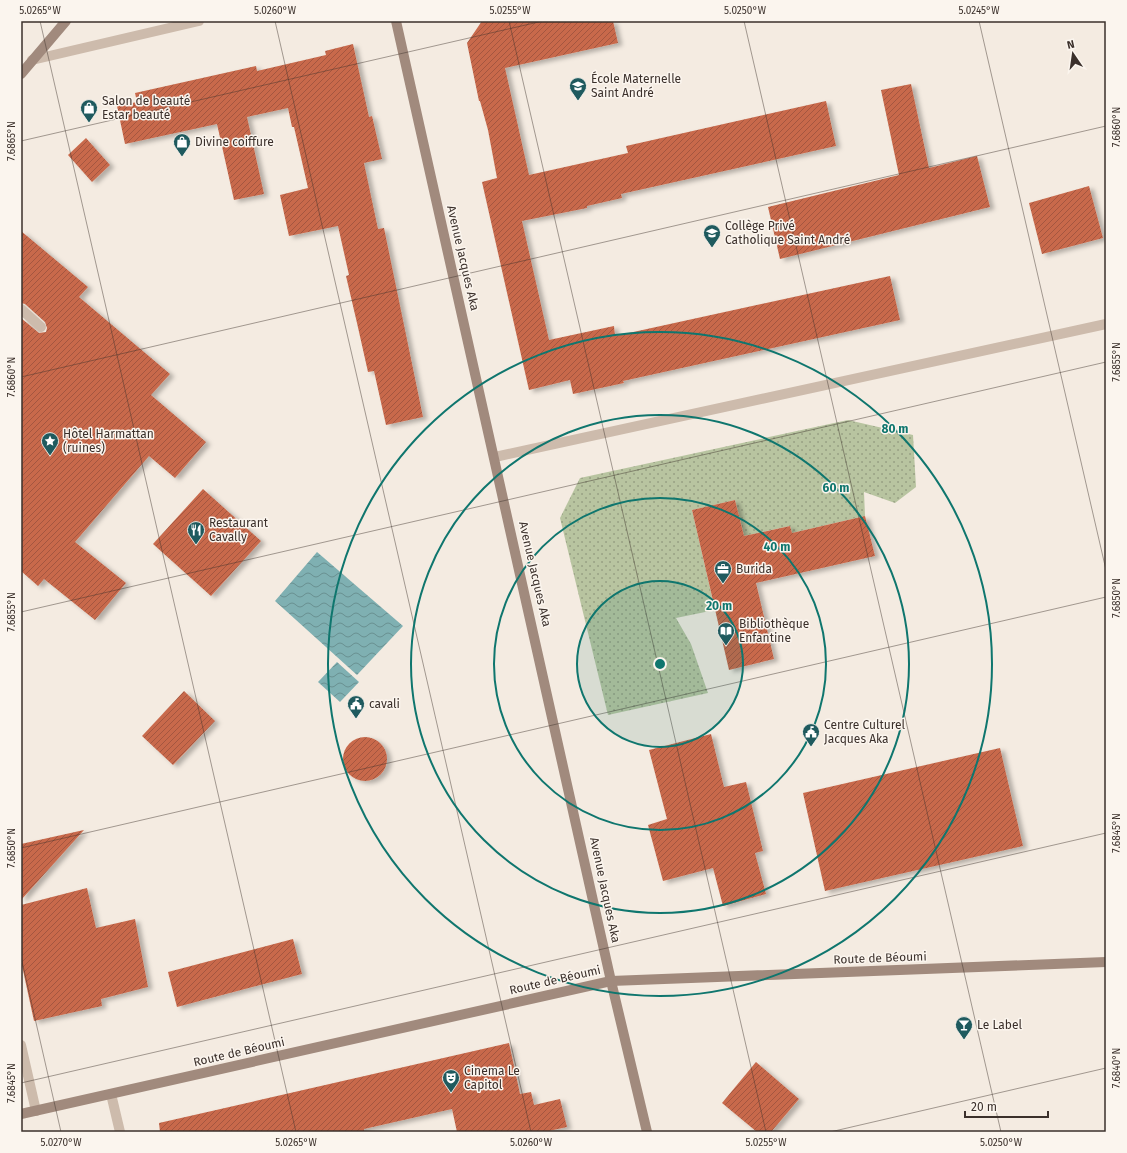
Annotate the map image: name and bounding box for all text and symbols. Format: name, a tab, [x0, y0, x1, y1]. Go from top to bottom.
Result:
text: 5.0265°W	[19, 5, 61, 17]
text: 5.0260°W	[254, 5, 297, 17]
text: 5.0255°W	[489, 5, 531, 17]
text: 5.0250°W	[724, 5, 767, 17]
text: 5.0245°W	[958, 5, 1000, 17]
north arrow	[1053, 34, 1093, 74]
text: N	[1066, 38, 1076, 52]
place label: École Maternelle Saint André	[591, 71, 681, 100]
school or university icon: École Maternelle Saint André	[568, 76, 588, 101]
place label: Salon de beauté Estar beauté	[102, 94, 190, 122]
shop icon: Salon de beauté Estar beauté	[79, 98, 99, 123]
text: 7.6860°N	[1111, 107, 1123, 147]
text: 7.6865°N	[6, 121, 18, 161]
shop icon: Divine coiffure	[172, 132, 192, 157]
place label: Divine coiffure	[195, 135, 274, 149]
street label: Avenue Jacques Aka	[444, 204, 482, 312]
place label: Collège Privé Catholique Saint André	[725, 219, 850, 247]
school or university icon: Collège Privé Catholique Saint André	[702, 223, 722, 248]
text: 7.6855°N	[1111, 342, 1123, 382]
text: 7.6860°N	[6, 357, 18, 397]
text: 80 m	[882, 422, 908, 436]
place label: Hôtel Harmattan (ruines)	[63, 427, 154, 455]
place icon: Hôtel Harmattan (ruines)	[40, 431, 60, 456]
text: 60 m	[823, 481, 849, 495]
place label: Restaurant Cavally	[209, 516, 269, 544]
restaurant icon: Restaurant Cavally	[186, 520, 206, 545]
street label: Avenue Jacques Aka	[516, 520, 554, 628]
text: 40 m	[764, 540, 790, 554]
office icon: Burida	[713, 559, 733, 584]
place label: Burida	[736, 562, 772, 576]
text: 7.6850°N	[1111, 578, 1123, 618]
text: 7.6855°N	[6, 592, 18, 632]
text: 20 m	[706, 599, 732, 613]
place label: Bibliothèque Enfantine	[739, 617, 809, 645]
library icon: Bibliothèque Enfantine	[716, 621, 736, 646]
centre of rings	[653, 657, 667, 671]
public building icon: cavali	[346, 694, 366, 719]
place label: cavali	[369, 697, 400, 711]
place label: Centre Culturel Jacques Aka	[824, 718, 906, 746]
public building icon: Centre Culturel Jacques Aka	[801, 722, 821, 747]
text: 7.6845°N	[1111, 813, 1123, 853]
text: 7.6850°N	[6, 828, 18, 868]
street label: Avenue Jacques Aka	[587, 836, 623, 944]
street label: Route de Béoumi	[833, 949, 927, 967]
street label: Route de Béoumi	[508, 963, 602, 997]
bar icon: Le Label	[954, 1015, 974, 1040]
place label: Le Label	[977, 1018, 1022, 1032]
street label: Route de Béoumi	[192, 1035, 286, 1069]
text: 7.6840°N	[1111, 1048, 1123, 1088]
text: 7.6845°N	[6, 1063, 18, 1103]
place label: Cinema Le Capitol	[464, 1064, 520, 1092]
theatre icon: Cinema Le Capitol	[441, 1068, 461, 1093]
scale bar	[965, 1093, 1048, 1119]
text: 20 m	[971, 1100, 997, 1114]
text: 5.0270°W	[41, 1137, 82, 1149]
text: 5.0265°W	[275, 1137, 317, 1149]
text: 5.0260°W	[510, 1137, 553, 1149]
text: 5.0255°W	[745, 1137, 787, 1149]
text: 5.0250°W	[980, 1137, 1023, 1149]

